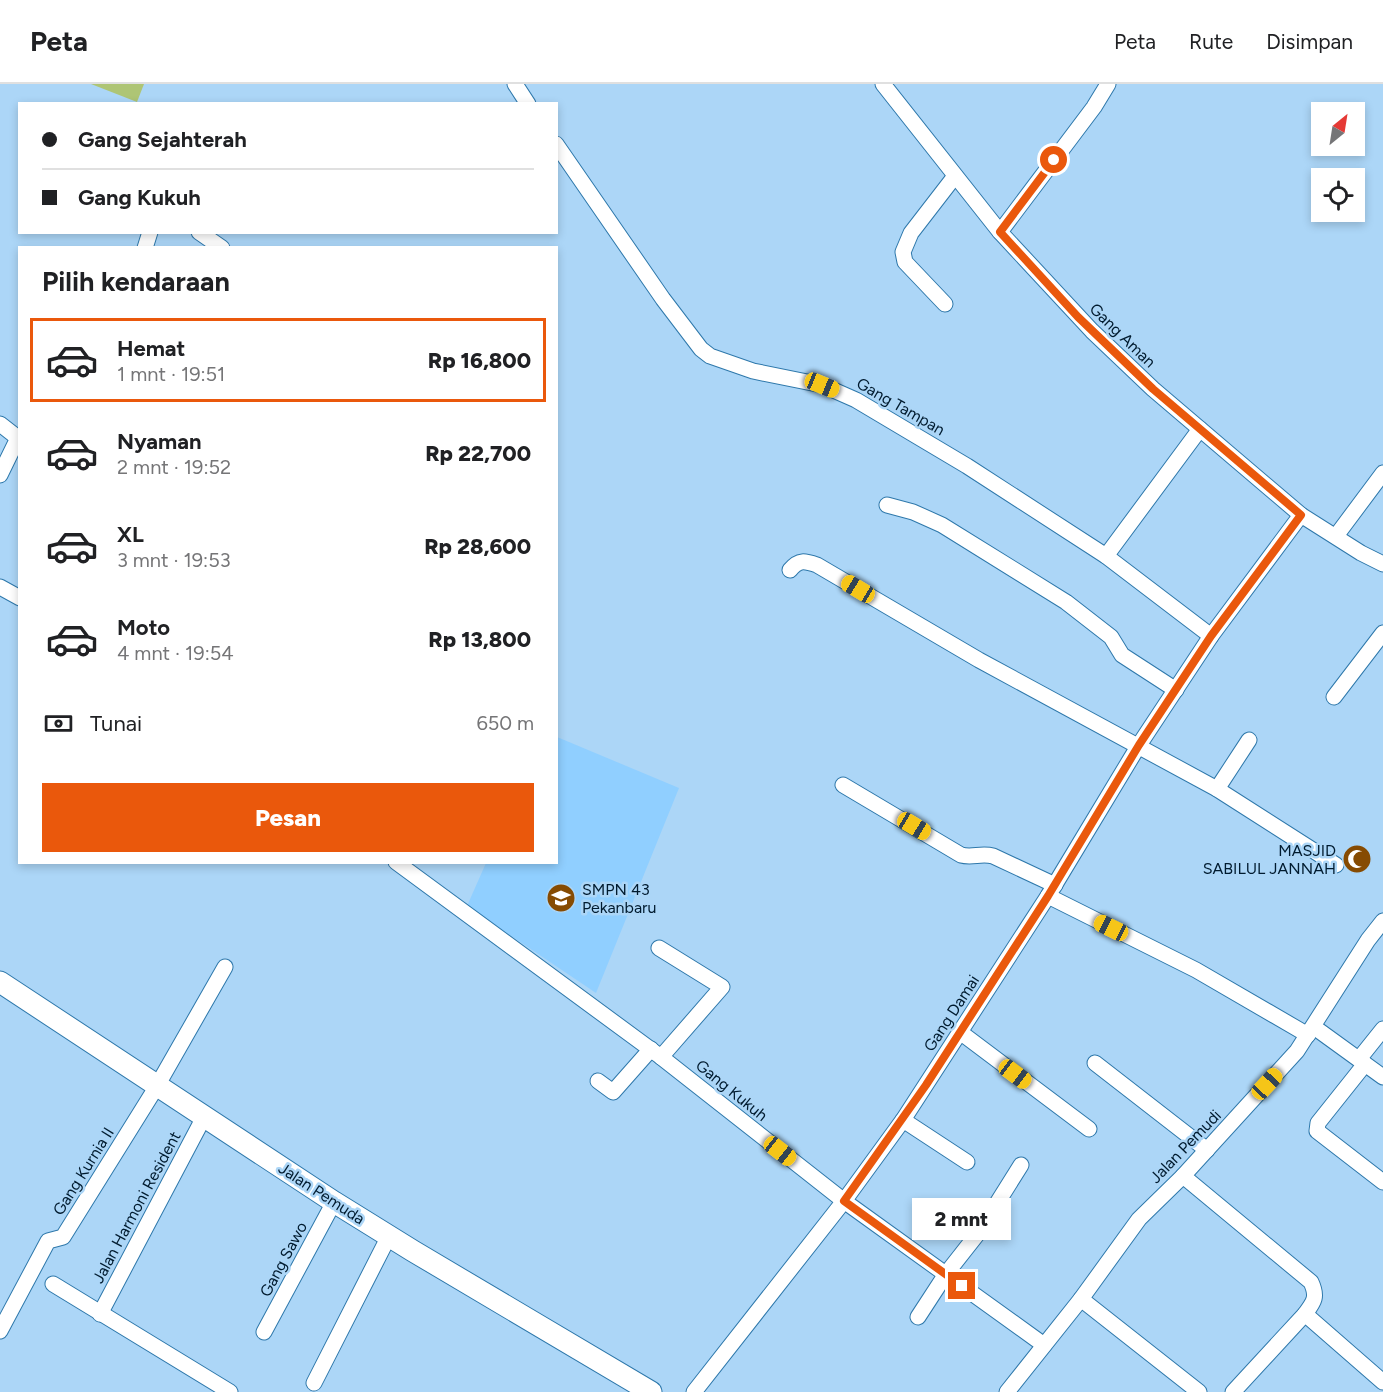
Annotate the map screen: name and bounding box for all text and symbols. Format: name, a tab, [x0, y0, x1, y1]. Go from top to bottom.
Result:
text: Peta	[30, 24, 88, 58]
text: Peta	[1114, 29, 1156, 54]
text: Rute	[1189, 29, 1233, 54]
text: Disimpan	[1266, 29, 1353, 54]
north arrow	[1311, 102, 1365, 156]
map controls	[1311, 102, 1365, 222]
text: Gang Sejahterah	[78, 126, 247, 153]
route start	[1040, 146, 1067, 173]
button: locate	[1311, 168, 1365, 222]
text: Gang Kukuh	[78, 184, 201, 211]
text: Pilih kendaraan	[42, 265, 230, 298]
street label: Gang Aman	[1086, 299, 1160, 371]
icon: car	[45, 333, 99, 387]
text: Hemat	[117, 335, 185, 362]
text: Rp 16,800	[428, 347, 531, 374]
text: 1 mnt · 19:51	[117, 362, 225, 386]
car	[802, 370, 842, 400]
street label: Gang Tampan	[853, 374, 948, 439]
icon: car	[45, 426, 99, 480]
text: Nyaman	[117, 428, 201, 455]
text: Rp 22,700	[425, 440, 531, 467]
text: 2 mnt · 19:52	[117, 455, 231, 479]
icon: car	[45, 519, 99, 573]
text: XL	[117, 521, 144, 548]
text: Rp 28,600	[424, 533, 531, 560]
text: 3 mnt · 19:53	[117, 548, 231, 572]
car	[838, 572, 878, 606]
icon: car	[45, 612, 99, 666]
text: Moto	[117, 614, 170, 641]
text: Rp 13,800	[428, 626, 531, 653]
text: 4 mnt · 19:54	[117, 641, 234, 665]
icon: cash	[42, 707, 75, 740]
text: Tunai	[90, 710, 142, 737]
text: 650 m	[476, 711, 534, 735]
button: Pesan	[42, 783, 534, 852]
car	[894, 809, 934, 843]
place label: MASJID SABILUL JANNAH	[1203, 841, 1336, 878]
mosque icon: MASJID SABILUL JANNAH	[1341, 843, 1373, 875]
place label: SMPN 43 Pekanbaru	[582, 880, 656, 917]
school or university icon: SMPN 43 Pekanbaru	[545, 882, 577, 914]
car	[1091, 912, 1131, 944]
street label: Gang Damai	[920, 972, 983, 1055]
street label: Gang Kukuh	[692, 1056, 771, 1125]
car	[995, 1056, 1035, 1092]
car	[1248, 1065, 1286, 1103]
street label: Jalan Pemudi	[1146, 1106, 1225, 1187]
street label: Gang Kurnia II	[49, 1124, 118, 1219]
street label: Jalan Harmoni Resident	[88, 1128, 185, 1286]
car	[760, 1133, 800, 1169]
street label: Jalan Pemuda	[275, 1159, 368, 1228]
callout: 2 mnt	[912, 1199, 1012, 1241]
text: 2 mnt	[935, 1207, 988, 1231]
street label: Gang Sawo	[256, 1219, 311, 1300]
route end	[948, 1272, 975, 1299]

